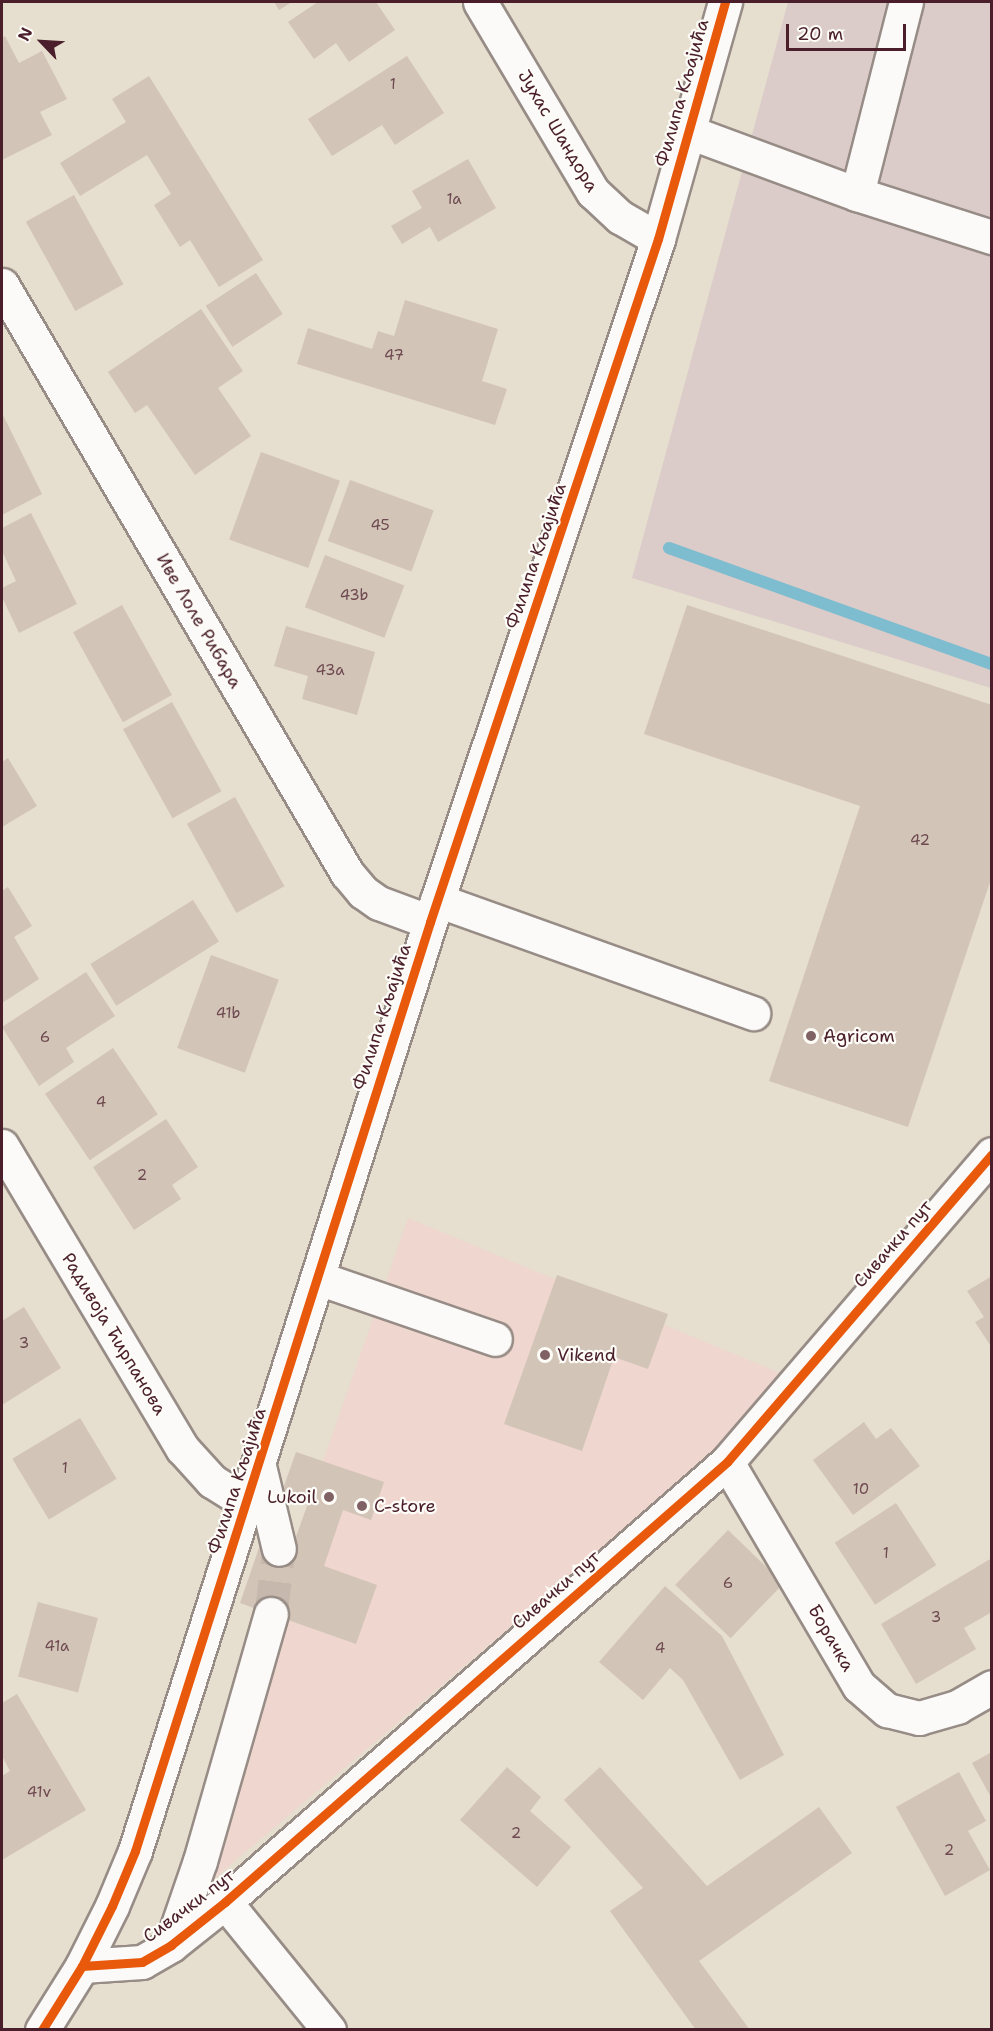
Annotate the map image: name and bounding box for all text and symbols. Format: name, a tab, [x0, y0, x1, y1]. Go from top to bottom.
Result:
north arrow	[12, 12, 72, 72]
scale bar	[789, 12, 909, 50]
street label: Филипа Кљајића	[651, 17, 713, 169]
text: 20 m	[797, 22, 843, 46]
text: N	[13, 24, 37, 44]
street label: Јухас Шандора	[513, 66, 603, 196]
house number: 1	[390, 76, 396, 94]
house number: 1a	[446, 191, 462, 209]
house number: 47	[384, 347, 404, 365]
street label: Филипа Кљајића	[501, 480, 571, 632]
house number: 45	[370, 517, 390, 535]
street label: Иве Лоле Рибара	[152, 550, 246, 692]
house number: 43b	[340, 587, 368, 605]
house number: 43a	[316, 662, 344, 680]
house number: 42	[910, 832, 930, 850]
street label: Филипа Кљајића	[348, 941, 416, 1093]
house number: 41b	[216, 1005, 240, 1023]
place label: Agricom	[823, 1025, 895, 1047]
house number: 6	[40, 1029, 50, 1047]
marker: Agricom	[804, 1029, 818, 1043]
house number: 4	[96, 1094, 106, 1112]
house number: 2	[137, 1167, 147, 1185]
street label: Сивачки пут	[849, 1196, 937, 1292]
street label: Радивоја Ћирпанова	[57, 1249, 171, 1419]
house number: 3	[19, 1335, 29, 1353]
place label: Vikend	[557, 1344, 616, 1366]
marker: Vikend	[538, 1348, 552, 1362]
street label: Филипа Кљајића	[203, 1405, 271, 1557]
house number: 1	[62, 1460, 68, 1478]
house number: 10	[853, 1481, 869, 1499]
place label: Lukoil	[267, 1486, 317, 1508]
marker: Lukoil	[322, 1490, 336, 1504]
place label: C-store	[374, 1495, 436, 1517]
marker: C-store	[355, 1499, 369, 1513]
house number: 1	[883, 1545, 889, 1563]
street label: Сивачки пут	[508, 1546, 604, 1634]
house number: 6	[723, 1575, 733, 1593]
street label: Борачка	[803, 1601, 859, 1675]
house number: 3	[931, 1609, 941, 1627]
house number: 41a	[45, 1638, 69, 1656]
house number: 4	[655, 1640, 665, 1658]
house number: 41v	[27, 1784, 51, 1802]
house number: 2	[511, 1825, 521, 1843]
house number: 2	[944, 1842, 954, 1860]
street label: Сивачки пут	[139, 1865, 239, 1947]

